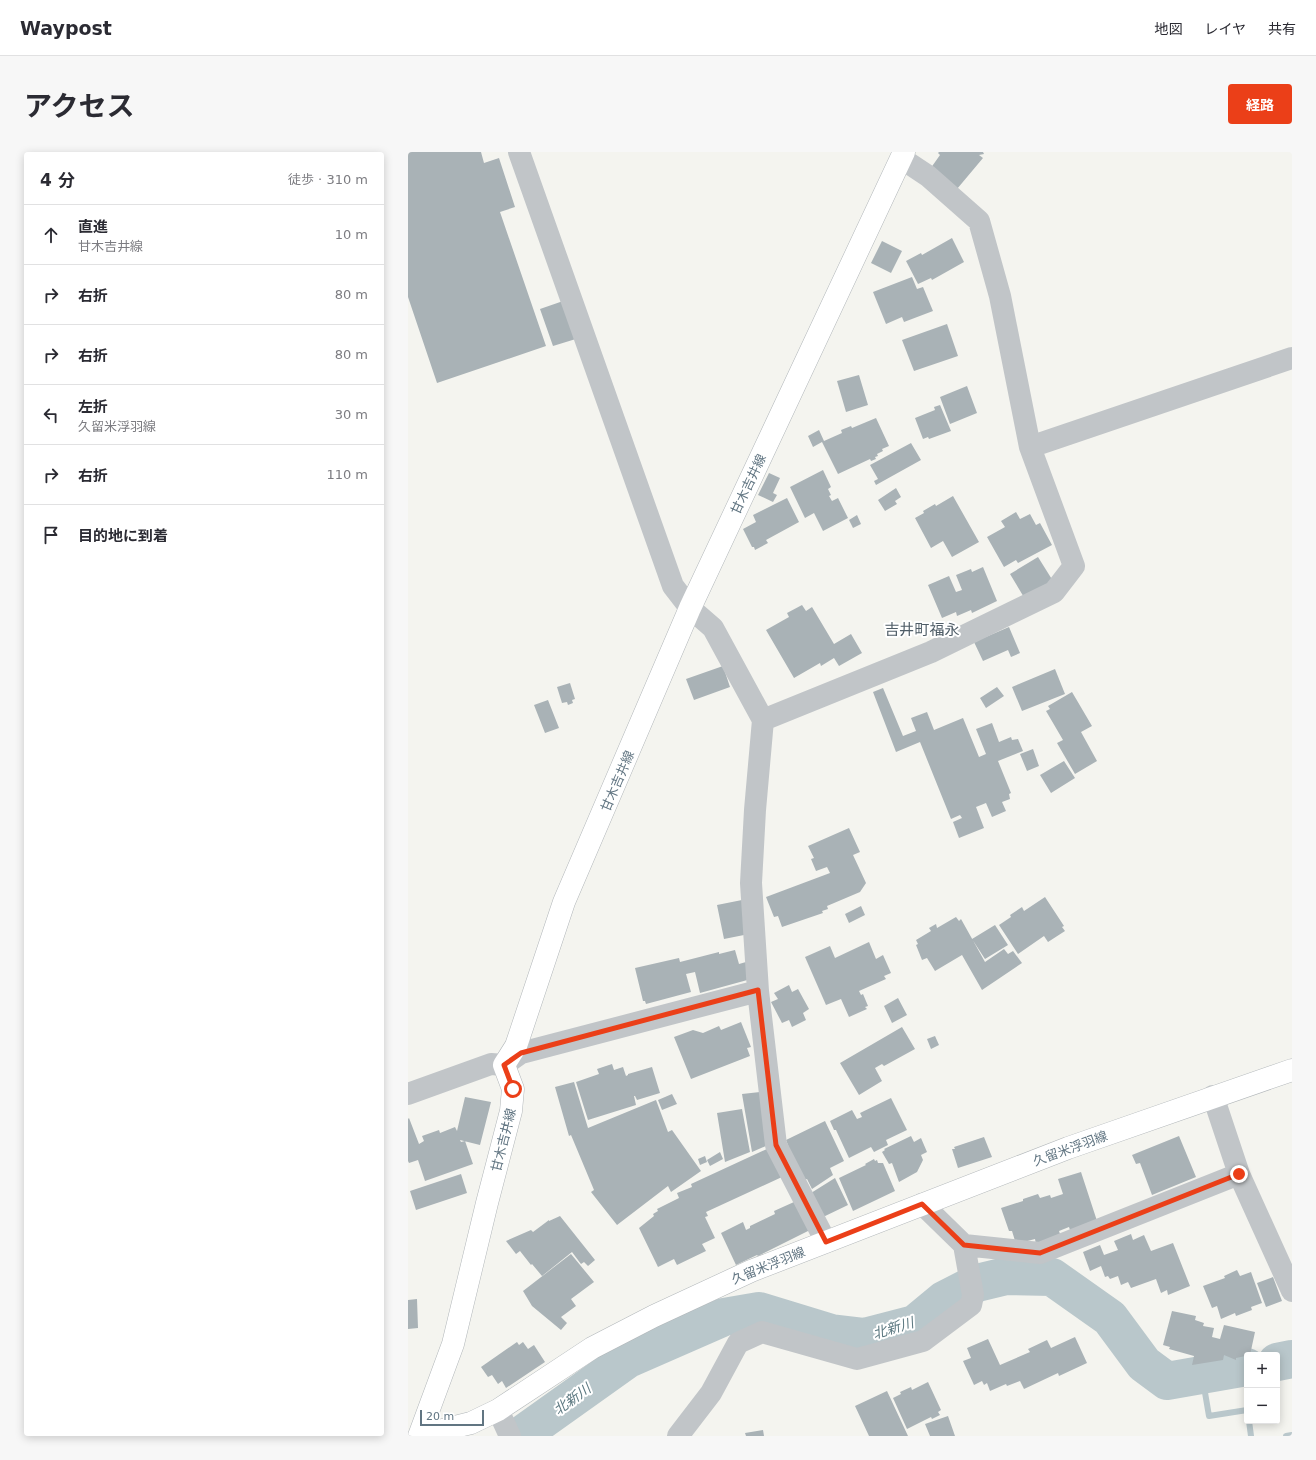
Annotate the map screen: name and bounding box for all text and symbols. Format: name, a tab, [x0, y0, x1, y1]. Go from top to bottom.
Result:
text: Waypost	[20, 17, 112, 39]
text: 地図	[1154, 21, 1182, 37]
text: レイヤ	[1204, 21, 1246, 37]
text: 共有	[1268, 21, 1296, 37]
button: 経路	[1228, 84, 1292, 124]
text: アクセス	[24, 90, 135, 123]
text: 4 分	[40, 170, 75, 190]
text: 徒歩 · 310 m	[288, 172, 368, 187]
text: 直進	[78, 218, 108, 236]
icon: ahead	[40, 224, 62, 246]
text: 10 m	[335, 227, 368, 242]
text: 甘木吉井線	[78, 239, 143, 254]
icon: right	[40, 284, 62, 306]
text: 右折	[78, 287, 108, 305]
text: 80 m	[335, 287, 368, 302]
icon: right	[40, 344, 62, 366]
text: 右折	[78, 347, 108, 365]
text: 80 m	[335, 347, 368, 362]
text: 左折	[78, 398, 108, 416]
icon: left	[40, 404, 62, 426]
text: 30 m	[335, 407, 368, 422]
text: 久留米浮羽線	[78, 419, 156, 434]
street label: 甘木吉井線	[728, 452, 769, 517]
icon: right	[40, 464, 62, 486]
text: 右折	[78, 467, 108, 485]
text: 110 m	[326, 467, 368, 482]
icon: arrive	[40, 524, 62, 546]
text: 目的地に到着	[78, 527, 168, 545]
district label: 吉井町福永	[884, 621, 960, 639]
street label: 甘木吉井線	[598, 748, 637, 814]
route start	[504, 1080, 522, 1098]
street label: 甘木吉井線	[488, 1107, 519, 1173]
street label: 久留米浮羽線	[1031, 1128, 1109, 1169]
route end	[1230, 1165, 1248, 1183]
street label: 久留米浮羽線	[729, 1244, 807, 1287]
water label: 北新川	[871, 1314, 917, 1342]
map controls	[1244, 1352, 1280, 1424]
button: +	[1244, 1352, 1280, 1388]
water label: 北新川	[550, 1379, 595, 1418]
button: −	[1244, 1388, 1280, 1424]
scale bar	[420, 1408, 484, 1427]
text: 20 m	[426, 1410, 454, 1423]

